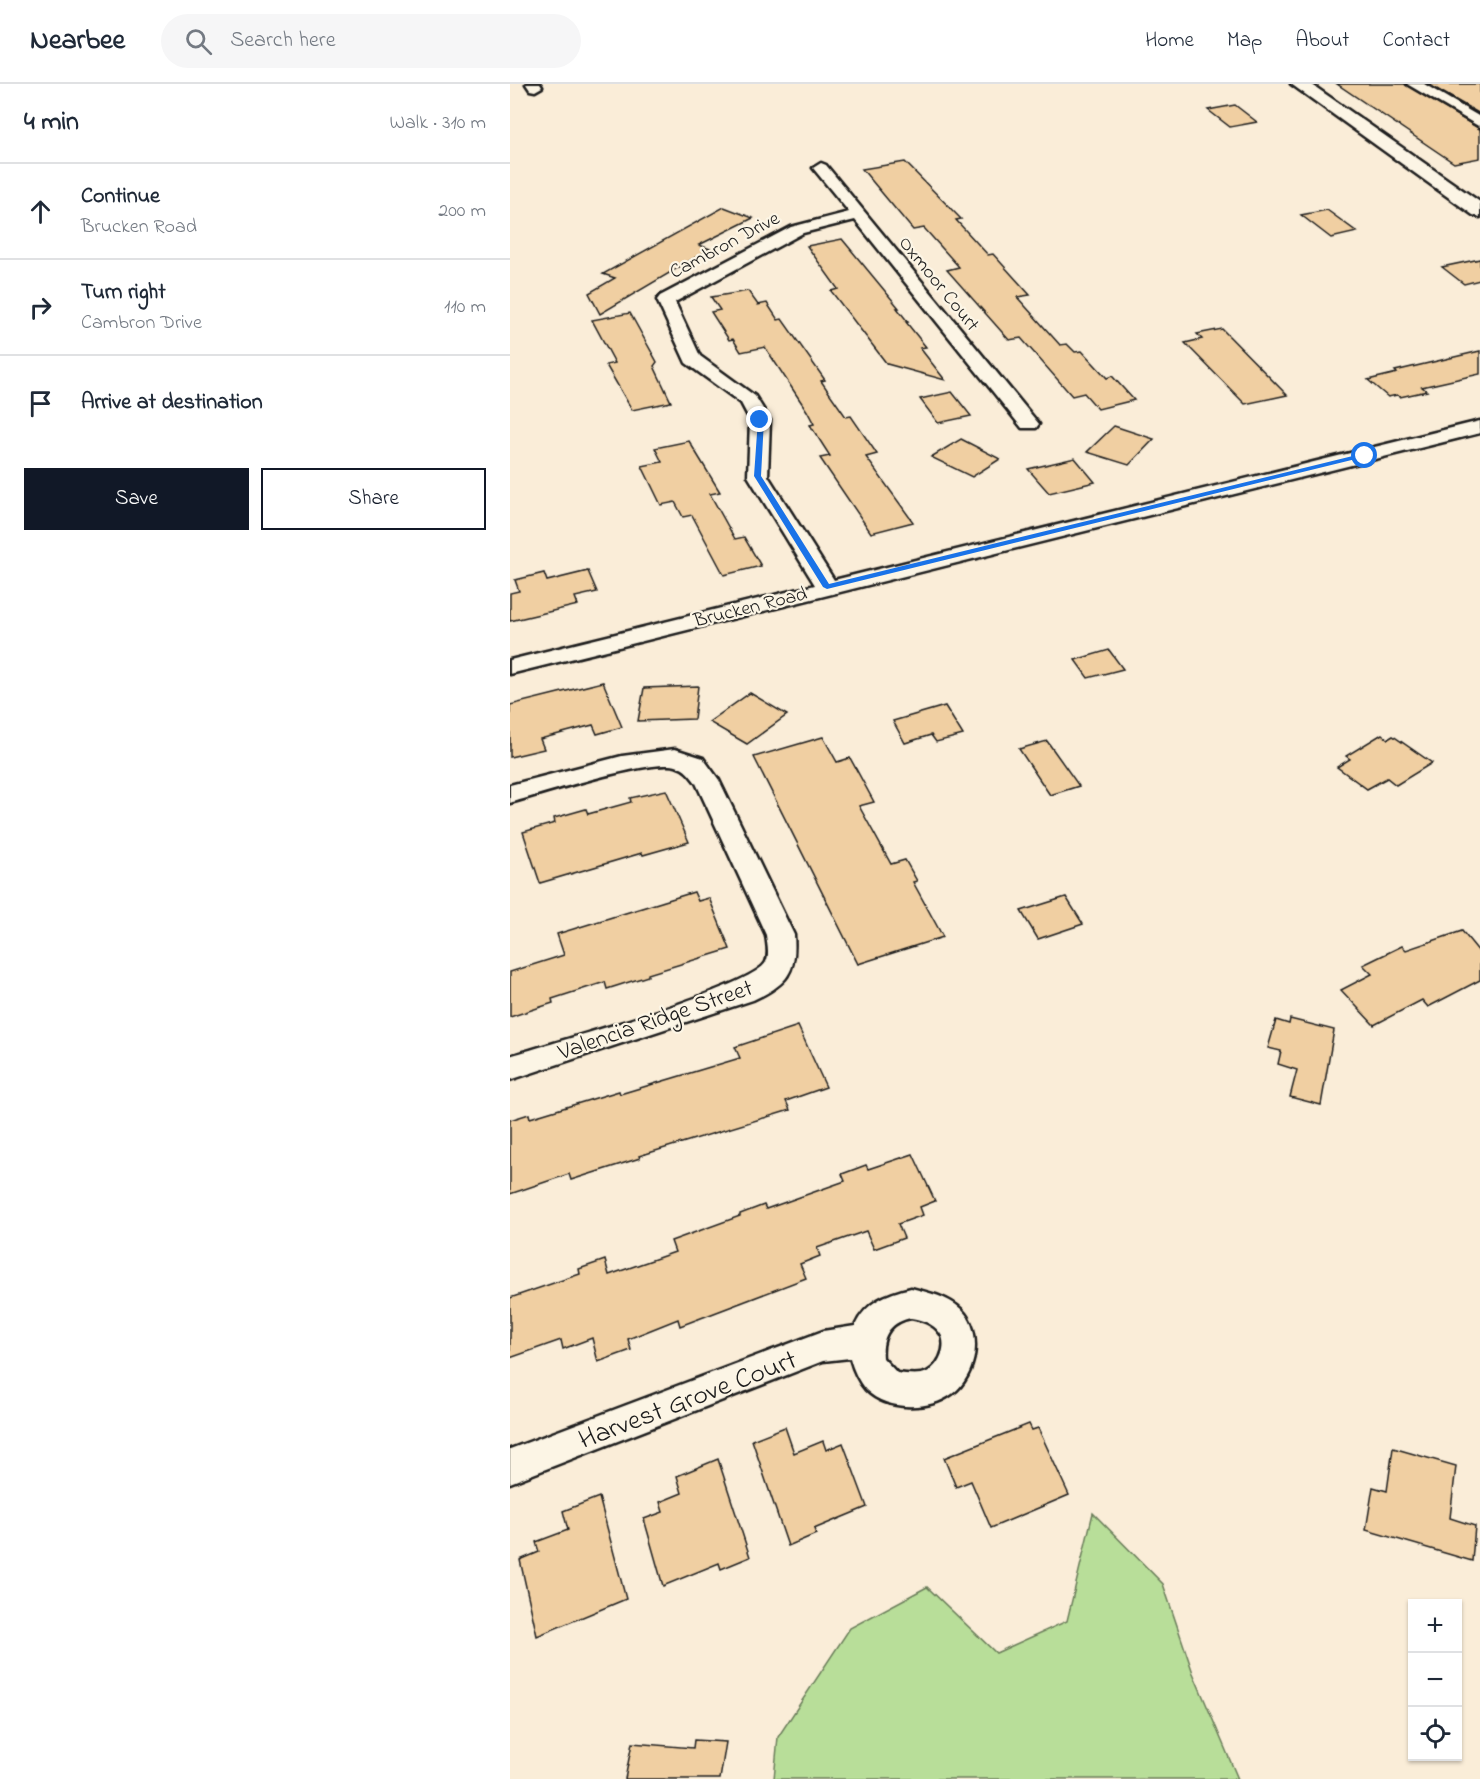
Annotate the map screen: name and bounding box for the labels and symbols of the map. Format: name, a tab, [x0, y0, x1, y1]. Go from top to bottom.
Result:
street label: Cambron Drive	[665, 205, 785, 287]
street label: Oxmoor Court	[891, 231, 986, 339]
route end	[746, 406, 772, 432]
route start	[1351, 442, 1377, 468]
street label: Brucken Road	[690, 580, 810, 637]
street label: Valencia Ridge Street	[553, 972, 758, 1071]
street label: Harvest Grove Court	[573, 1341, 803, 1462]

